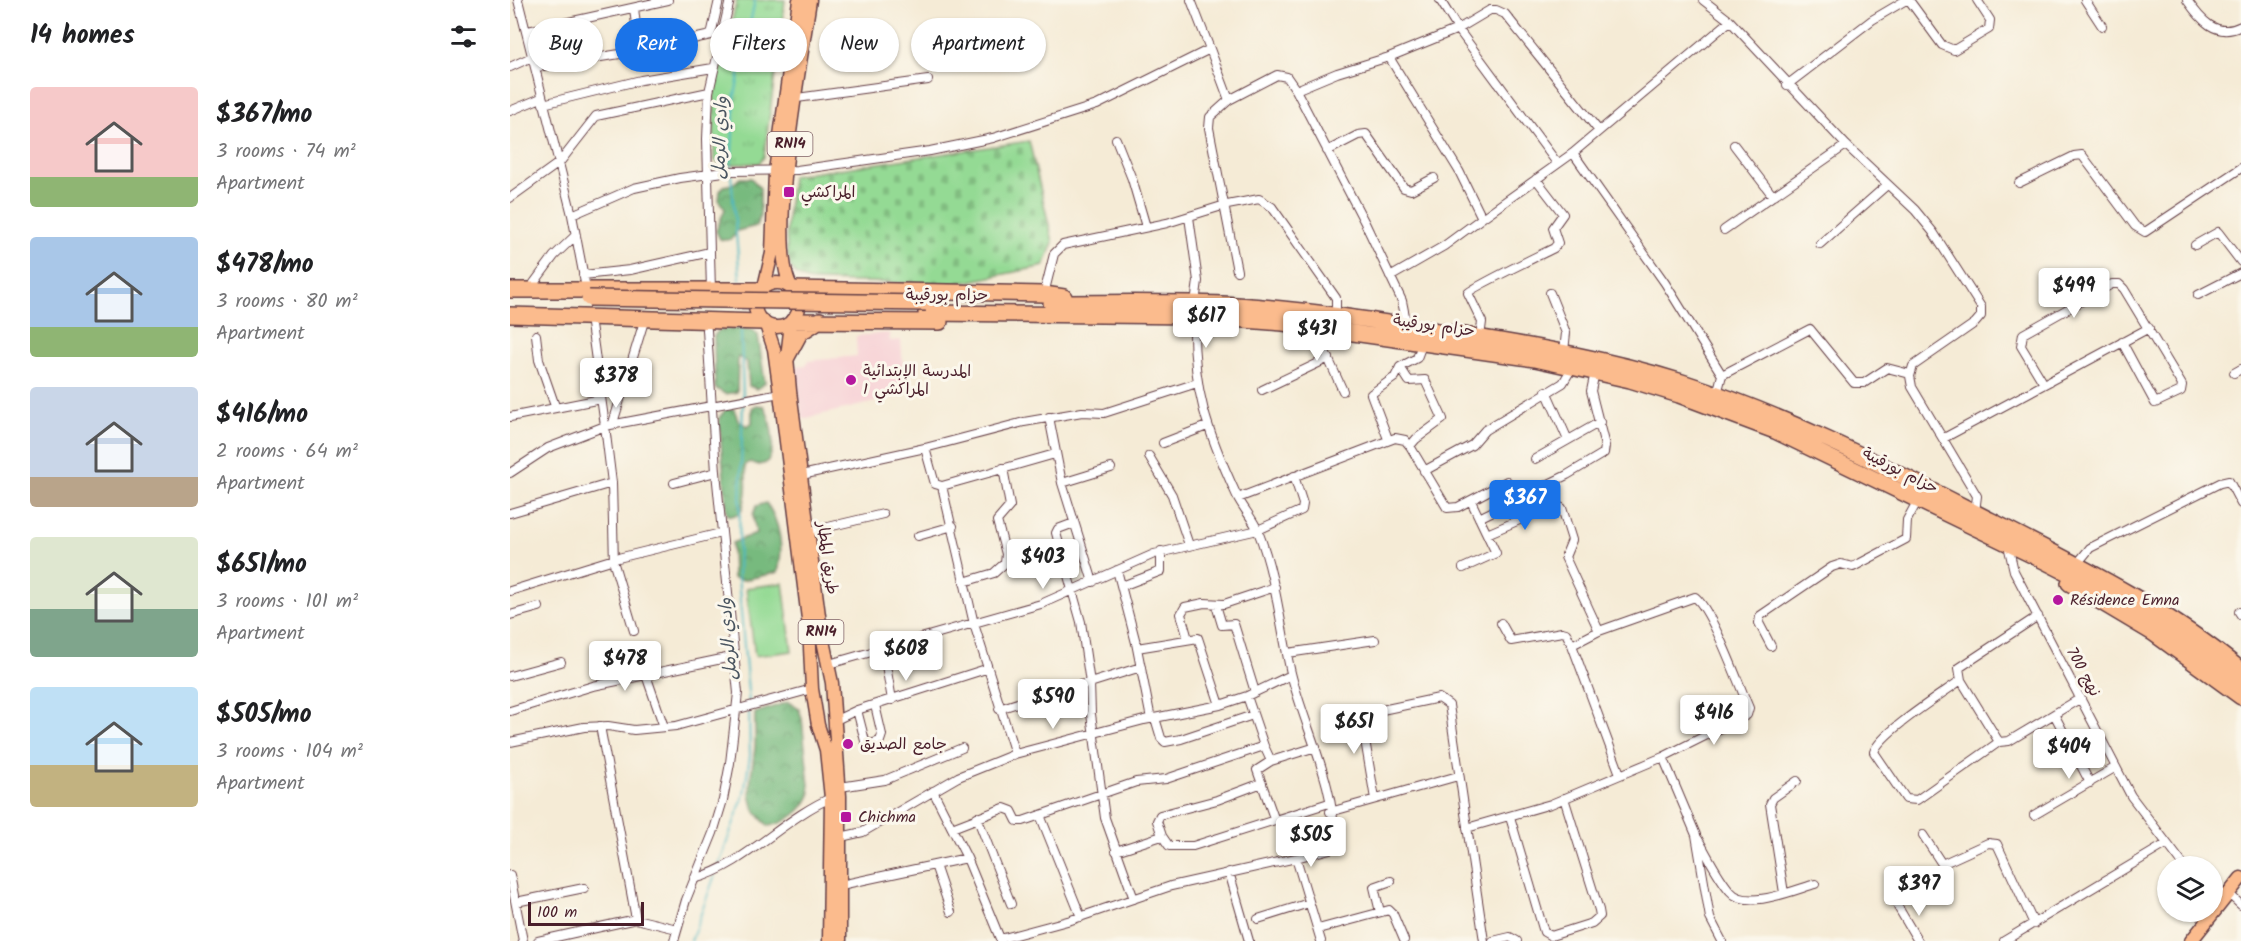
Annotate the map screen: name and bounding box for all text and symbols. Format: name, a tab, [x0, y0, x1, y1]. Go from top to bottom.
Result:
text: 14 homes	[30, 15, 135, 57]
chip: Buy	[528, 18, 603, 72]
chip: Rent	[615, 18, 698, 72]
chip: Filters	[710, 18, 807, 72]
chip: New	[819, 18, 899, 72]
chip: Apartment	[911, 18, 1046, 72]
icon: filters	[447, 20, 480, 53]
text: $367/mo	[216, 94, 312, 136]
water label: وادي الرمل	[705, 95, 737, 180]
icon: home	[78, 111, 150, 183]
road number: RN14	[768, 132, 812, 156]
text: 3 rooms · 74 m²	[216, 136, 356, 168]
text: Apartment	[216, 168, 305, 200]
place label: المراكشي	[801, 180, 856, 206]
marker: المراكشي	[782, 185, 796, 199]
text: $478/mo	[216, 244, 314, 286]
icon: home	[78, 261, 150, 333]
pin: $499	[2038, 268, 2110, 319]
text: $499	[2053, 271, 2095, 303]
street label: حزام بورقيبة	[906, 283, 988, 308]
text: 3 rooms · 80 m²	[216, 286, 358, 318]
pin: $617	[1170, 298, 1242, 349]
text: $617	[1187, 301, 1225, 333]
street label: حزام بورقيبة	[1391, 308, 1477, 344]
pin: $431	[1281, 311, 1353, 362]
text: $431	[1297, 314, 1337, 346]
text: Apartment	[216, 318, 305, 350]
pin: $378	[580, 358, 652, 409]
place label: المدرسة الإبتدائية المراكشي 1	[863, 359, 971, 403]
text: $378	[594, 361, 638, 393]
marker: المدرسة الإبتدائية المراكشي 1	[844, 373, 858, 387]
text: $416/mo	[216, 394, 308, 436]
icon: home	[78, 411, 150, 483]
text: 2 rooms · 64 m²	[216, 436, 358, 468]
street label: حزام بورقيبة	[1858, 441, 1942, 501]
text: Apartment	[216, 468, 305, 500]
pin: $367	[1489, 480, 1561, 531]
text: $367	[1503, 483, 1547, 515]
street label: طريق المطار	[809, 518, 844, 596]
pin: $403	[1007, 539, 1079, 590]
text: $403	[1021, 542, 1065, 574]
text: $651/mo	[216, 544, 307, 586]
icon: home	[78, 561, 150, 633]
text: 3 rooms · 101 m²	[216, 586, 358, 618]
place label: Résidence Emna	[2070, 588, 2180, 613]
marker: Résidence Emna	[2051, 593, 2065, 607]
water label: وادي الرمل	[712, 596, 746, 681]
text: Apartment	[216, 618, 305, 650]
road number: RN14	[798, 620, 844, 644]
pin: $608	[870, 631, 942, 682]
text: $608	[884, 634, 928, 666]
pin: $478	[589, 641, 661, 692]
street label: نهج 700	[2059, 643, 2107, 701]
text: $478	[603, 644, 647, 676]
pin: $590	[1017, 679, 1089, 730]
text: $590	[1032, 682, 1074, 714]
text: $505/mo	[216, 694, 312, 736]
pin: $416	[1678, 695, 1750, 746]
text: $416	[1694, 698, 1734, 730]
pin: $651	[1318, 704, 1390, 755]
text: $651	[1335, 707, 1373, 739]
icon: home	[78, 711, 150, 783]
pin: $404	[2033, 729, 2105, 780]
place label: جامع الصديق	[860, 732, 947, 757]
text: $404	[2047, 732, 2091, 764]
text: 3 rooms · 104 m²	[216, 736, 363, 768]
marker: جامع الصديق	[841, 737, 855, 751]
text: Apartment	[216, 768, 305, 800]
place label: Chichma	[858, 805, 916, 830]
marker: Chichma	[839, 810, 853, 824]
pin: $505	[1275, 817, 1347, 868]
text: $505	[1290, 820, 1332, 852]
map controls	[2157, 856, 2223, 922]
button: layers	[2157, 856, 2223, 922]
pin: $397	[1883, 866, 1955, 917]
text: $397	[1898, 869, 1940, 901]
scale bar	[528, 899, 644, 926]
text: 100 m	[537, 900, 577, 925]

